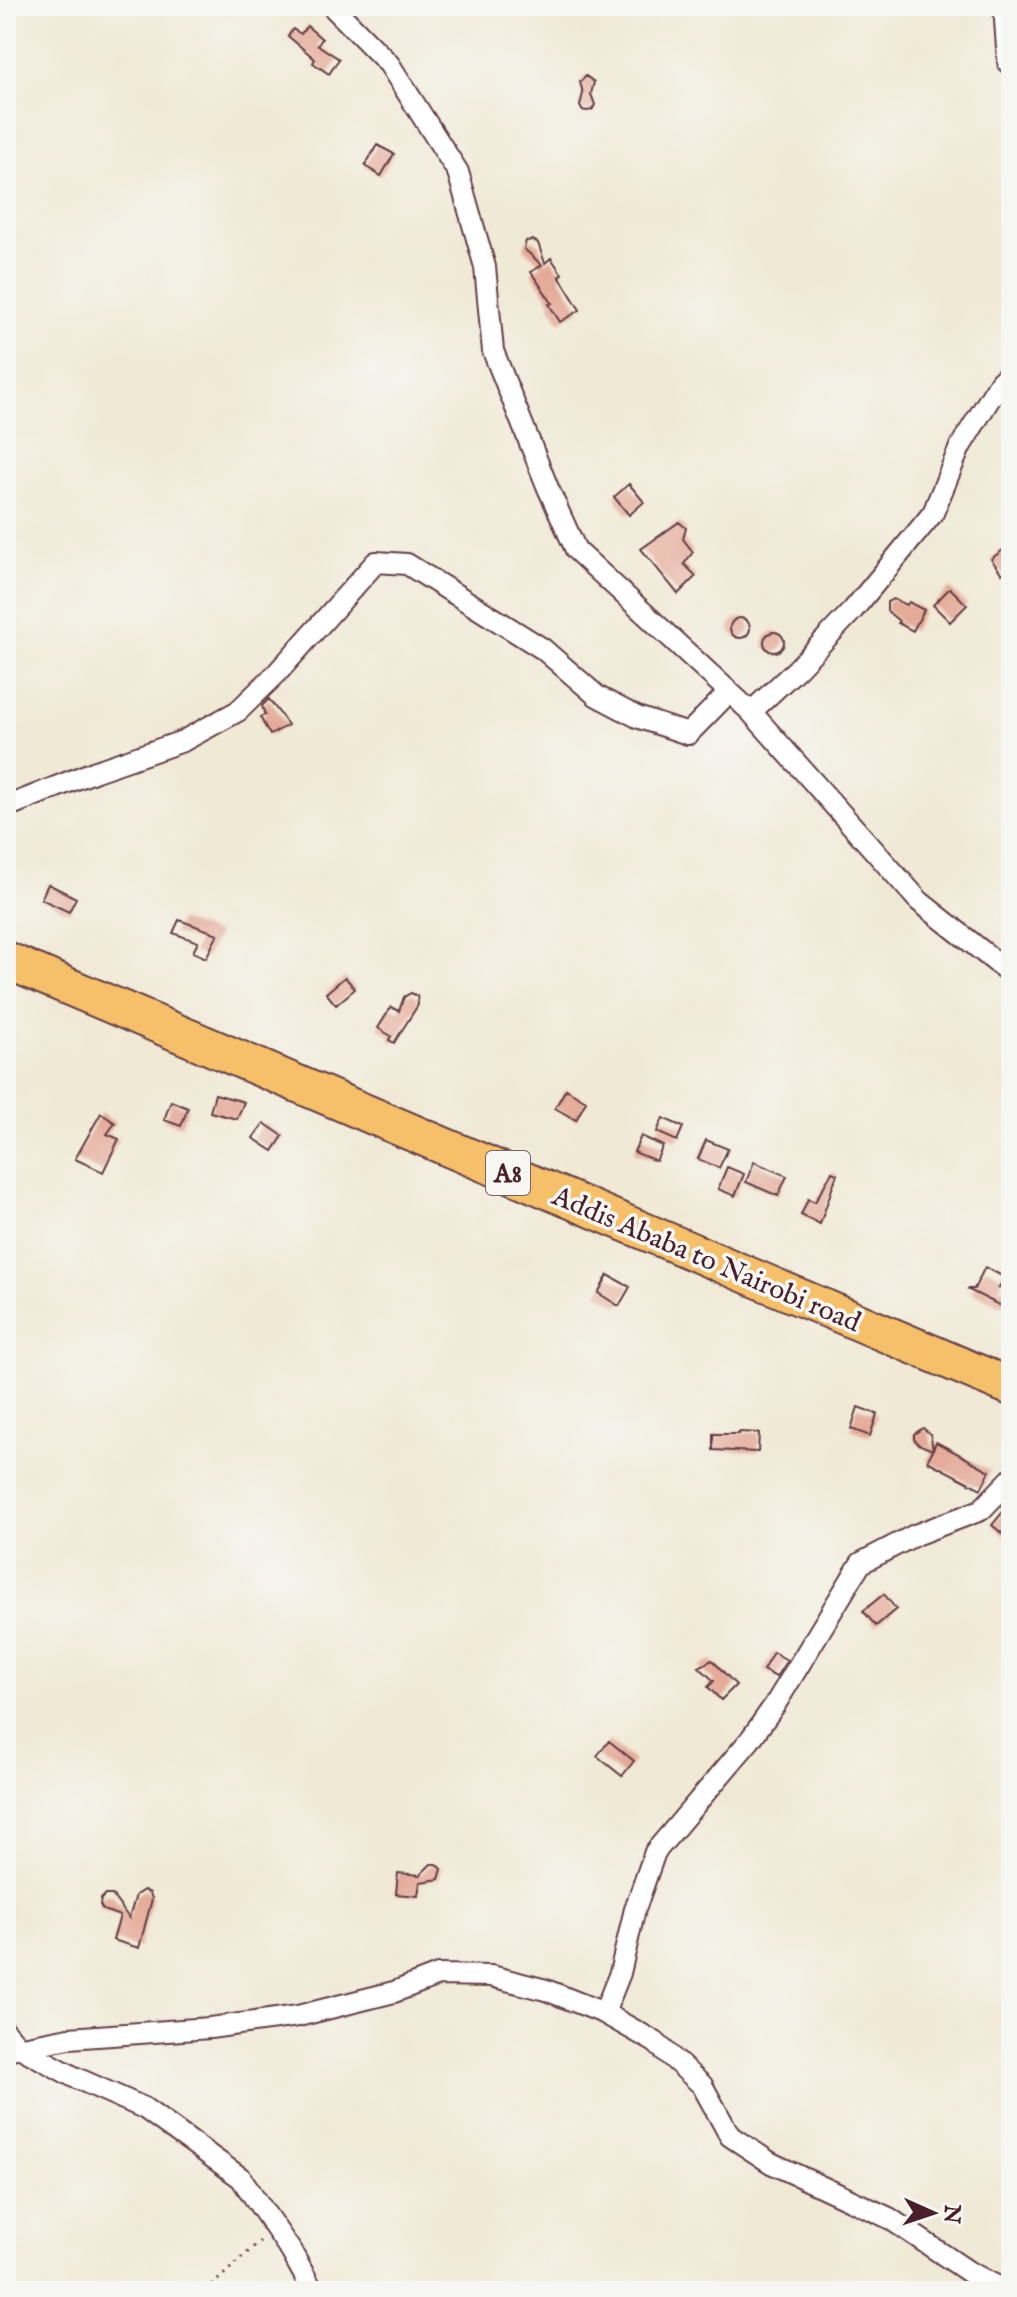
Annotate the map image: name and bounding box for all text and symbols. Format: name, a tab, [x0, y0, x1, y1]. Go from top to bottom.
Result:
road number: A8	[486, 1151, 530, 1195]
street label: Addis Ababa to Nairobi road	[546, 1179, 865, 1341]
north arrow	[893, 2173, 973, 2253]
text: N	[936, 2203, 966, 2224]

